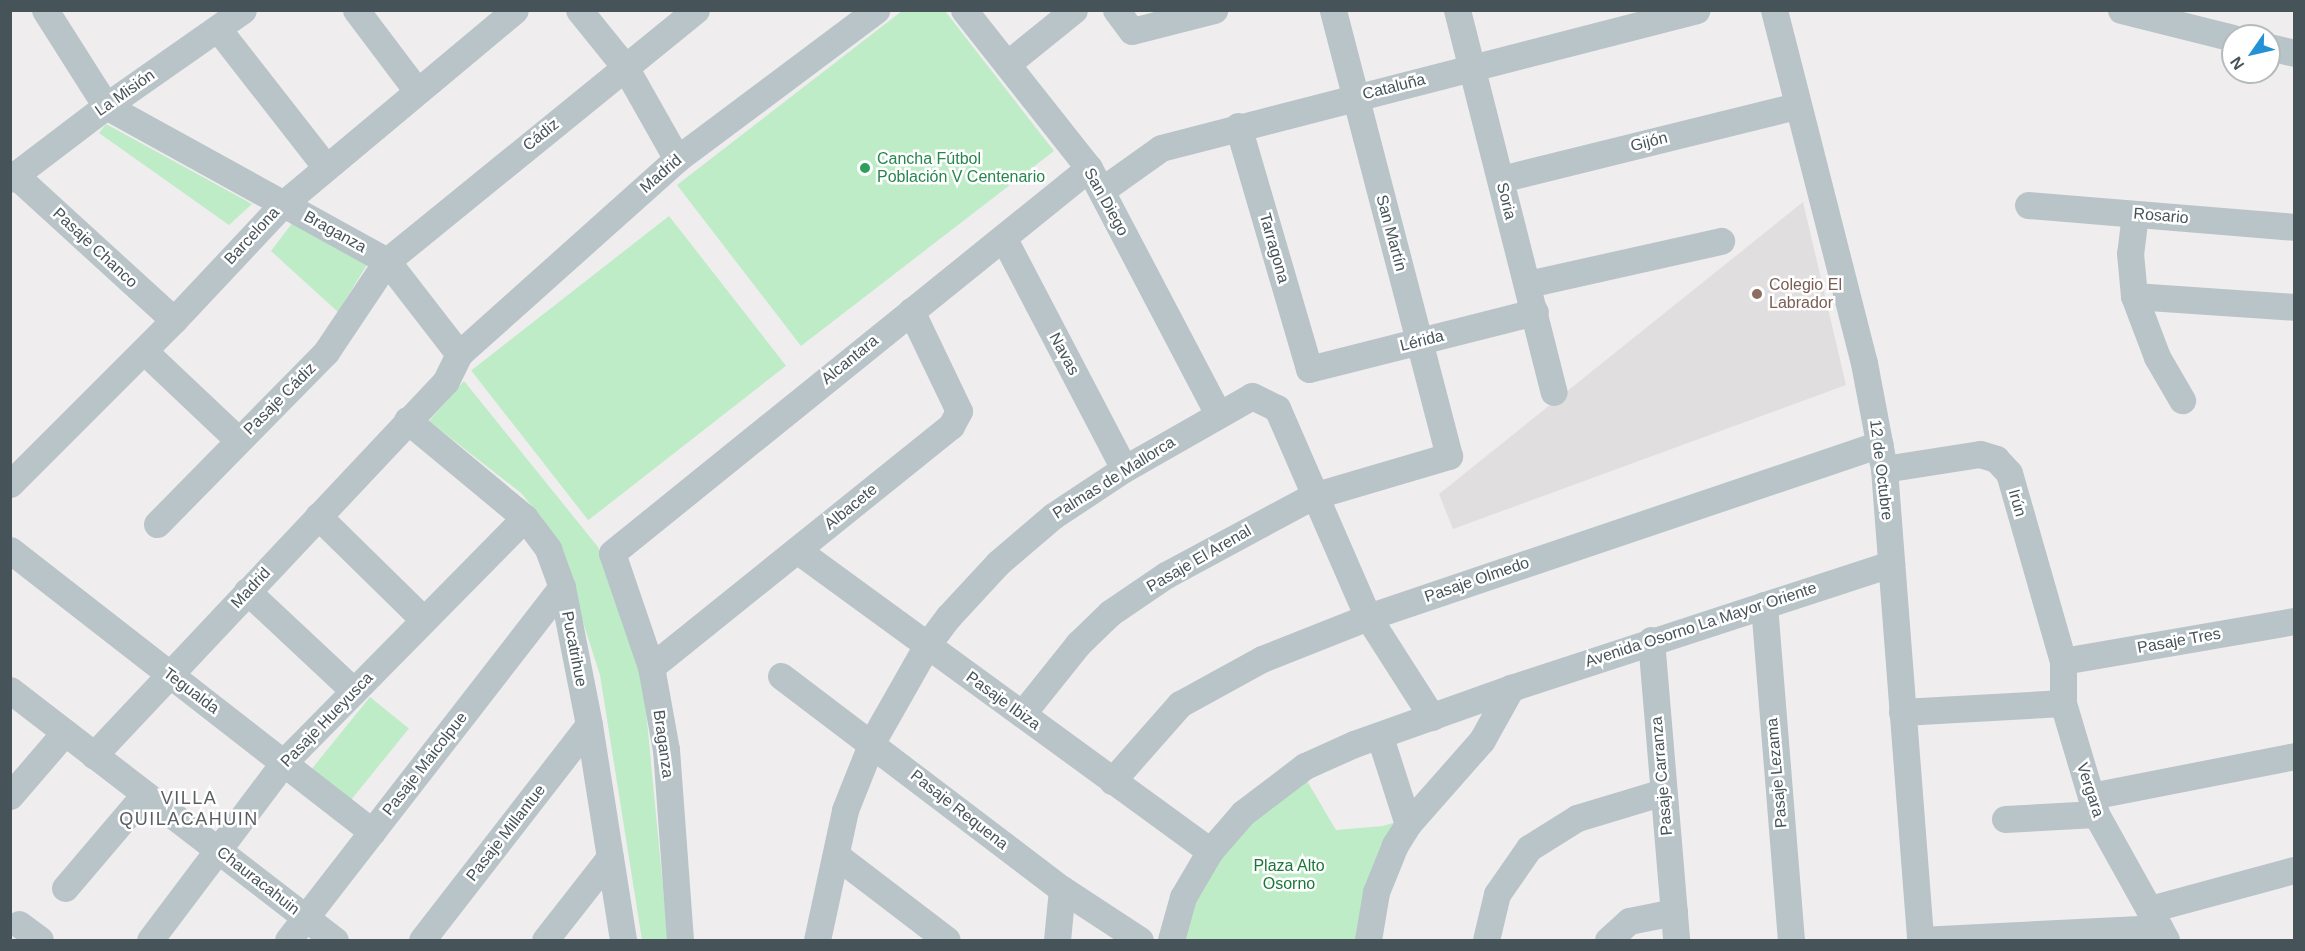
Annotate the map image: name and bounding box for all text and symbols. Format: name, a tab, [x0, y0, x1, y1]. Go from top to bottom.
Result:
north arrow	[2221, 24, 2281, 84]
text: N	[2227, 54, 2248, 73]
street label: La Misión	[91, 65, 159, 121]
street label: Cataluña	[1361, 70, 1427, 104]
street label: Cádiz	[519, 115, 563, 155]
street label: Gijón	[1629, 128, 1669, 156]
place label: Cancha Fútbol Población V Centenario	[877, 149, 1045, 187]
street label: Madrid	[636, 151, 686, 197]
marker: Cancha Fútbol Población V Centenario	[858, 161, 872, 175]
street label: San Diego	[1079, 165, 1133, 239]
street label: Soria	[1492, 181, 1520, 221]
street label: San Martín	[1372, 193, 1410, 273]
street label: Barcelona	[220, 203, 284, 269]
street label: Pasaje Chanco	[49, 204, 141, 292]
street label: Rosario	[2133, 204, 2189, 228]
street label: Braganza	[300, 207, 370, 257]
street label: Tarragona	[1255, 211, 1293, 285]
place label: Colegio El Labrador	[1769, 275, 1842, 313]
marker: Colegio El Labrador	[1750, 287, 1764, 301]
street label: Lérida	[1398, 326, 1446, 356]
street label: Navas	[1045, 329, 1083, 379]
street label: Alcantara	[818, 331, 882, 389]
street label: Pasaje Cádiz	[240, 359, 320, 439]
street label: 12 de Octubre	[1865, 419, 1897, 521]
street label: Palmas de Mallorca	[1049, 433, 1179, 523]
street label: Albacete	[821, 480, 881, 534]
street label: Irún	[2004, 487, 2030, 519]
street label: Pasaje El Arenal	[1143, 521, 1255, 597]
street label: Pasaje Olmedo	[1422, 553, 1532, 607]
street label: Madrid	[227, 564, 275, 612]
street label: Avenida Osorno La Mayor Oriente	[1583, 578, 1819, 672]
street label: Pucatrihue	[557, 610, 591, 688]
street label: Pasaje Tres	[2136, 624, 2222, 658]
street label: Tegualda	[159, 664, 223, 718]
street label: Pasaje Ibiza	[962, 668, 1044, 734]
street label: Pasaje Hueyusca	[277, 669, 377, 771]
street label: Pasaje Maicolpue	[379, 708, 471, 820]
street label: Braganza	[649, 709, 677, 779]
street label: Pasaje Carranza	[1647, 716, 1677, 836]
street label: Pasaje Lezama	[1763, 717, 1791, 829]
street label: Vergara	[2072, 760, 2108, 820]
street label: Pasaje Requena	[906, 766, 1012, 854]
street label: Pasaje Millantue	[462, 781, 550, 885]
district label: VILLA QUILACAHUIN	[119, 788, 259, 830]
street label: Chauracahuin	[213, 843, 303, 919]
park label: Plaza Alto Osorno	[1253, 856, 1325, 894]

